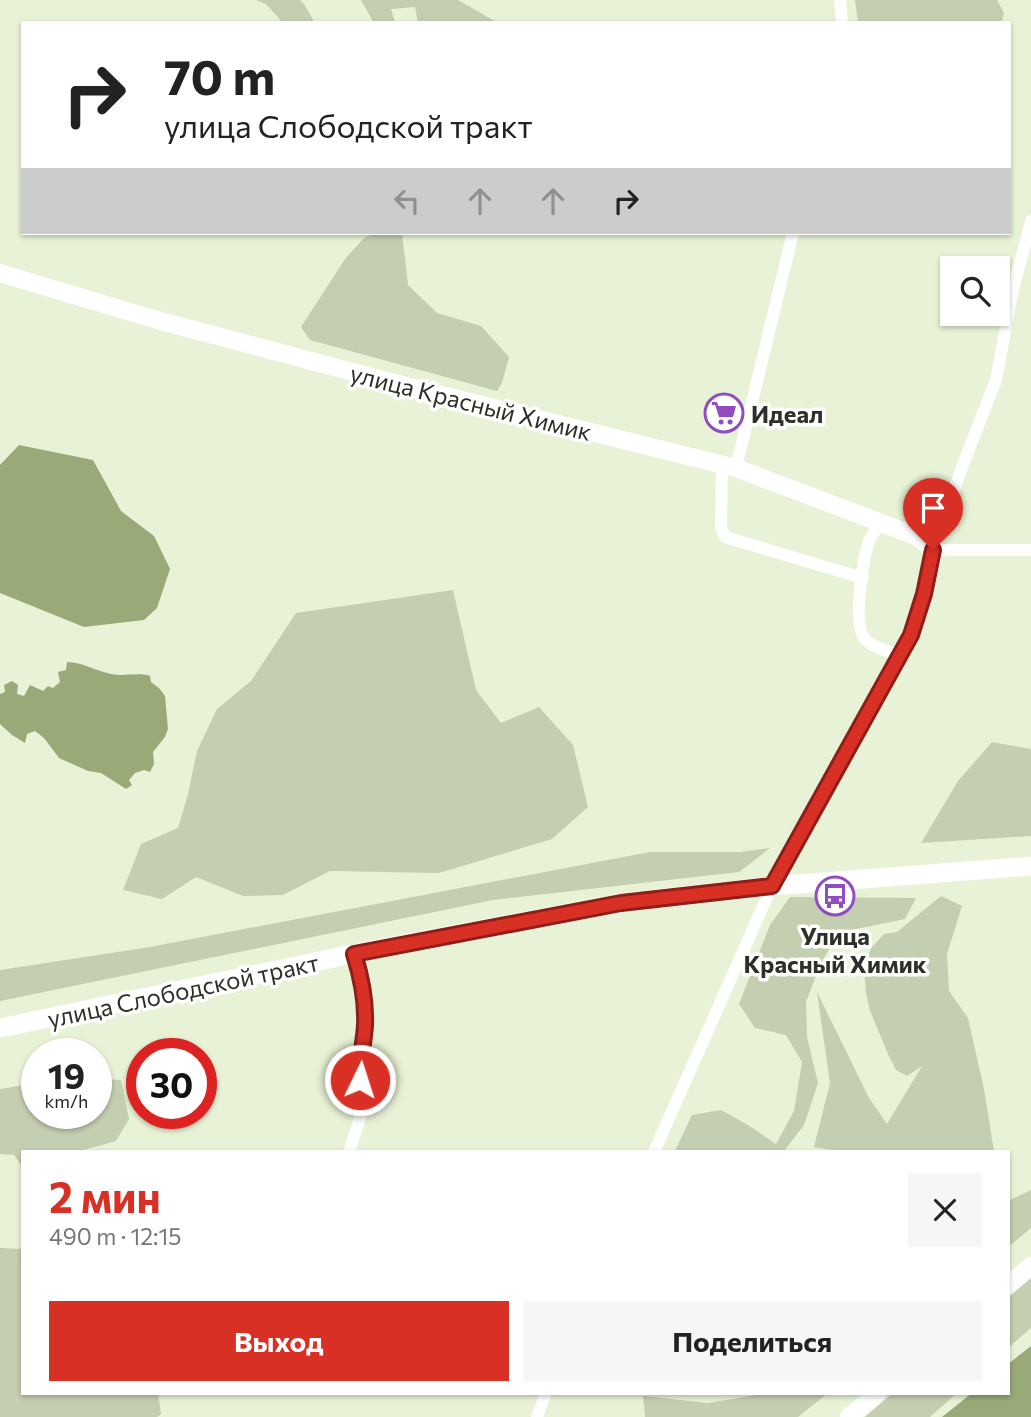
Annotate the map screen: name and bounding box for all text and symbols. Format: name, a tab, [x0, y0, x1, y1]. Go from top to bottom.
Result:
text: 70 m	[164, 45, 275, 105]
icon: right	[49, 49, 140, 140]
text: улица Слободской тракт	[164, 105, 533, 145]
icon: left	[388, 182, 426, 220]
icon: ahead	[461, 182, 499, 220]
icon: ahead	[534, 182, 572, 220]
icon: right	[607, 182, 645, 220]
map controls	[940, 256, 1010, 326]
button: search	[940, 256, 1010, 326]
street label: улица Красный Химик	[347, 358, 595, 446]
supermarket icon: Идеал	[703, 392, 745, 434]
place label: Идеал	[751, 399, 823, 428]
pin	[903, 478, 963, 550]
icon: arrive	[914, 489, 952, 527]
bus stop icon: Улица Красный Химик	[814, 875, 856, 917]
place label: Улица Красный Химик	[744, 921, 927, 978]
street label: улица Слободской тракт	[45, 947, 321, 1033]
speed limit sign: 30	[126, 1038, 217, 1129]
position arrow	[323, 1043, 397, 1117]
text: 19	[48, 1053, 85, 1096]
text: km/h	[45, 1090, 88, 1112]
text: 2 мин	[49, 1170, 161, 1222]
button: close	[908, 1173, 982, 1247]
text: 490 m · 12:15	[49, 1222, 182, 1250]
button: Выход	[49, 1301, 509, 1381]
button: Поделиться	[523, 1301, 982, 1381]

